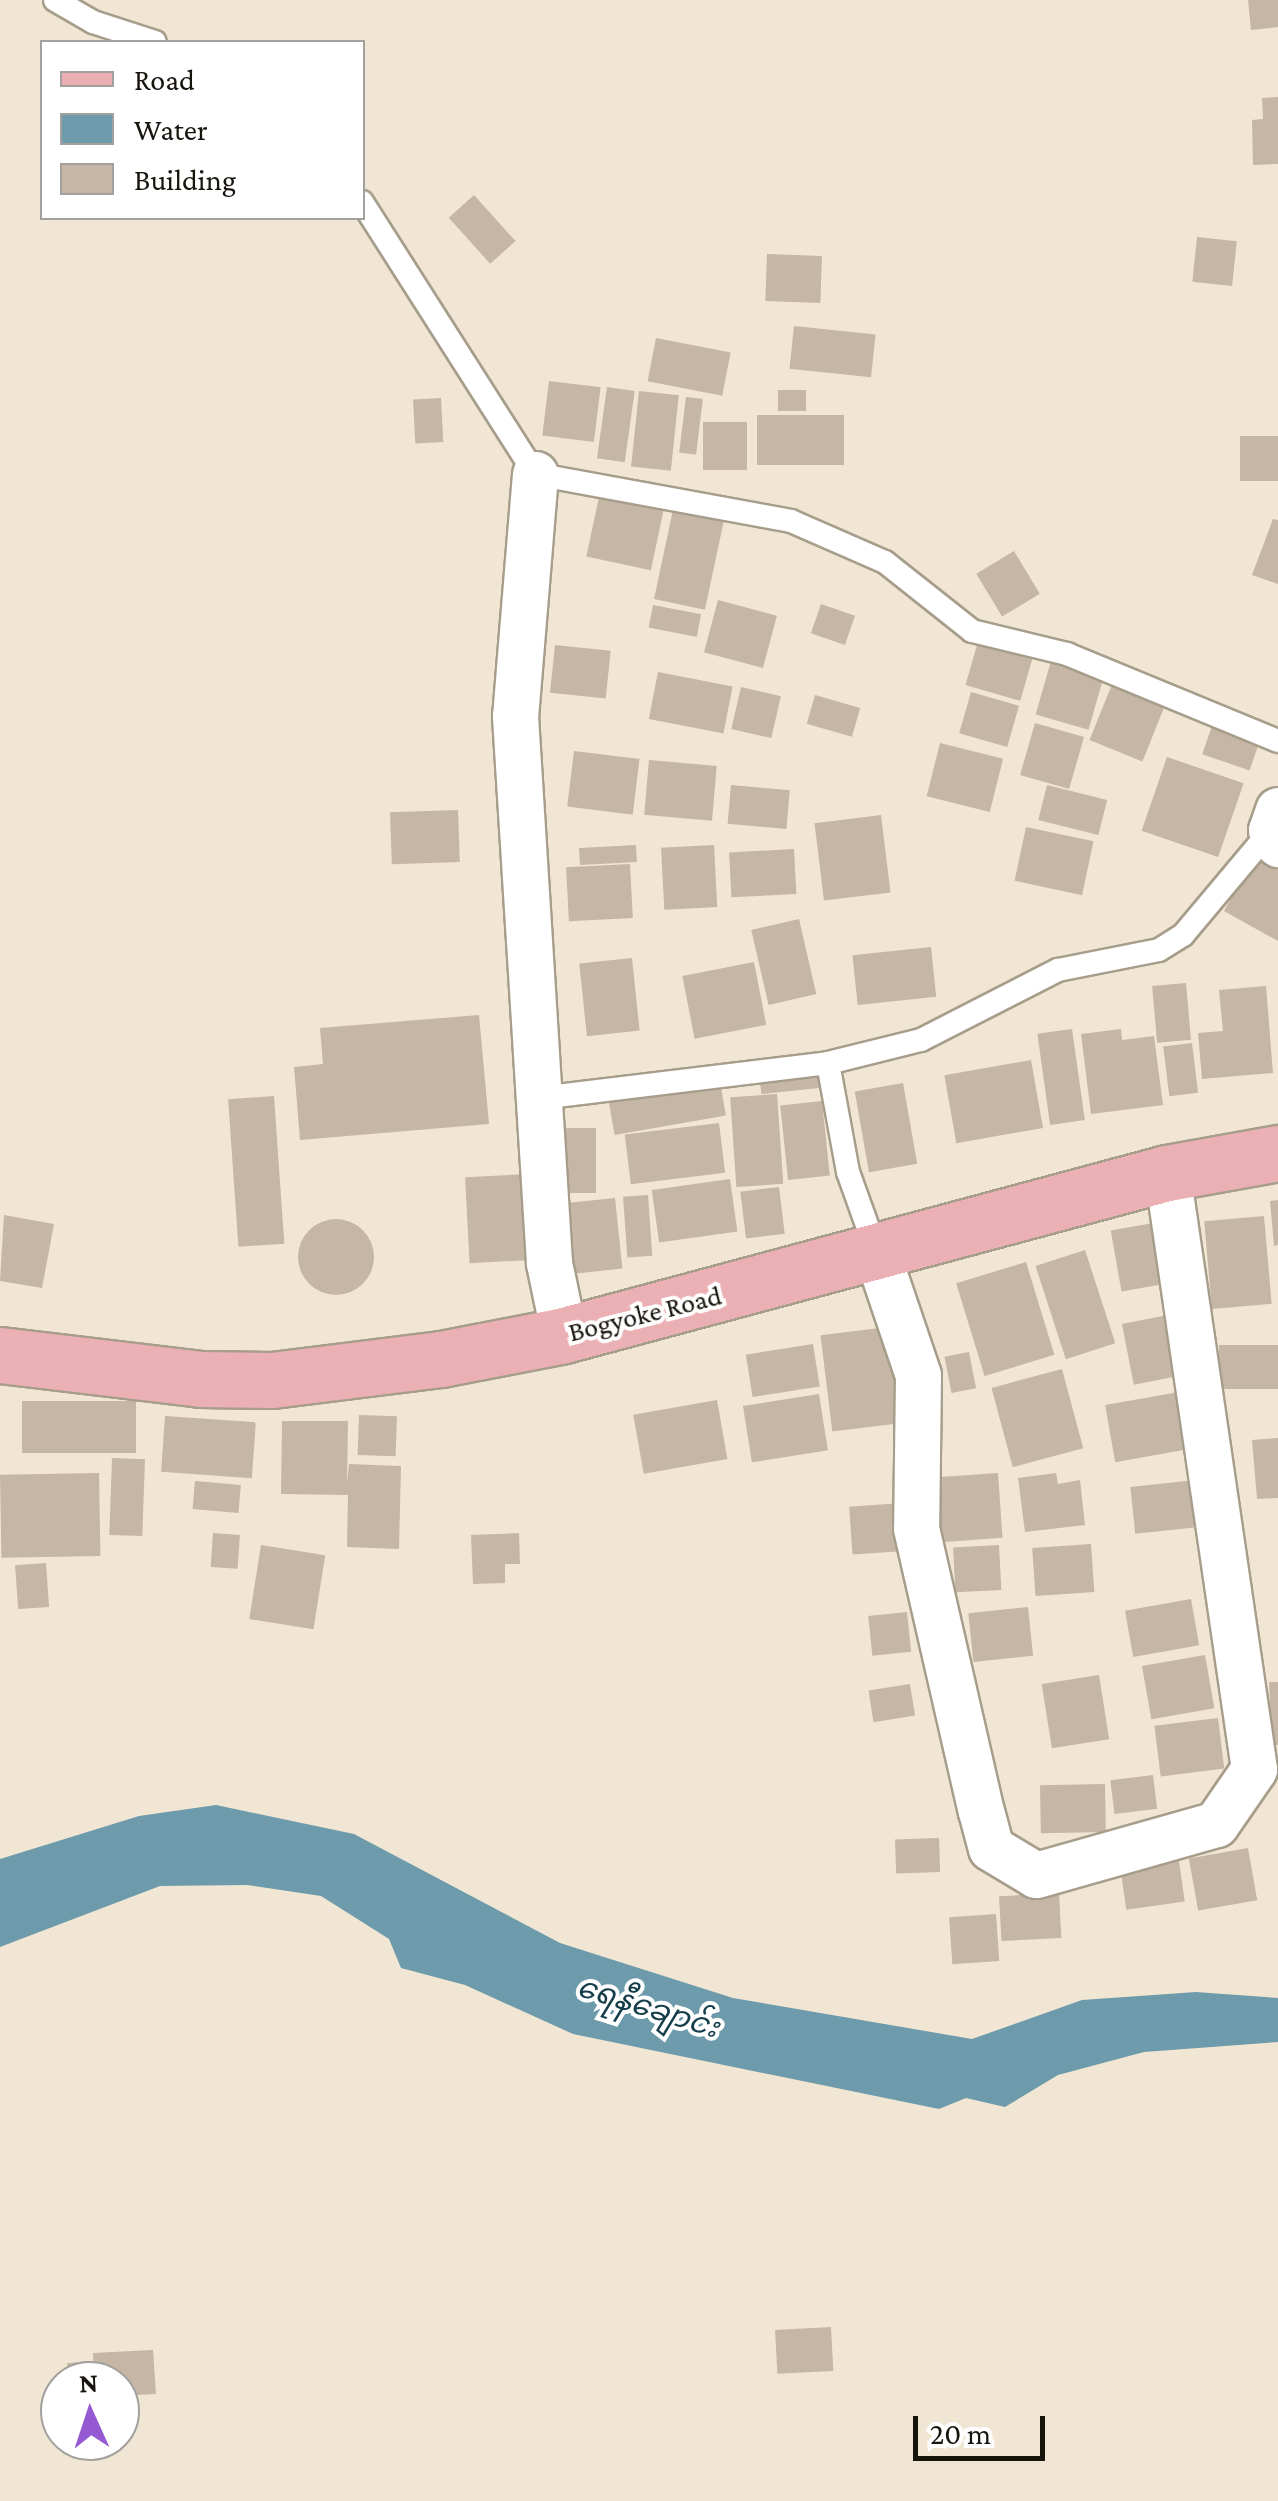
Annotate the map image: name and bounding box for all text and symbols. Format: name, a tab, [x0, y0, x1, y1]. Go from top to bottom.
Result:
legend	[40, 40, 365, 220]
text: Road	[134, 63, 195, 96]
text: Water	[134, 113, 208, 146]
text: Building	[134, 163, 236, 196]
street label: Bogyoke Road	[565, 1279, 725, 1349]
water label: ရေနီချောင်း	[573, 1968, 723, 2046]
north arrow	[40, 2361, 140, 2461]
text: N	[78, 2367, 99, 2399]
scale bar	[918, 2396, 1050, 2458]
text: 20 m	[930, 2417, 991, 2450]

